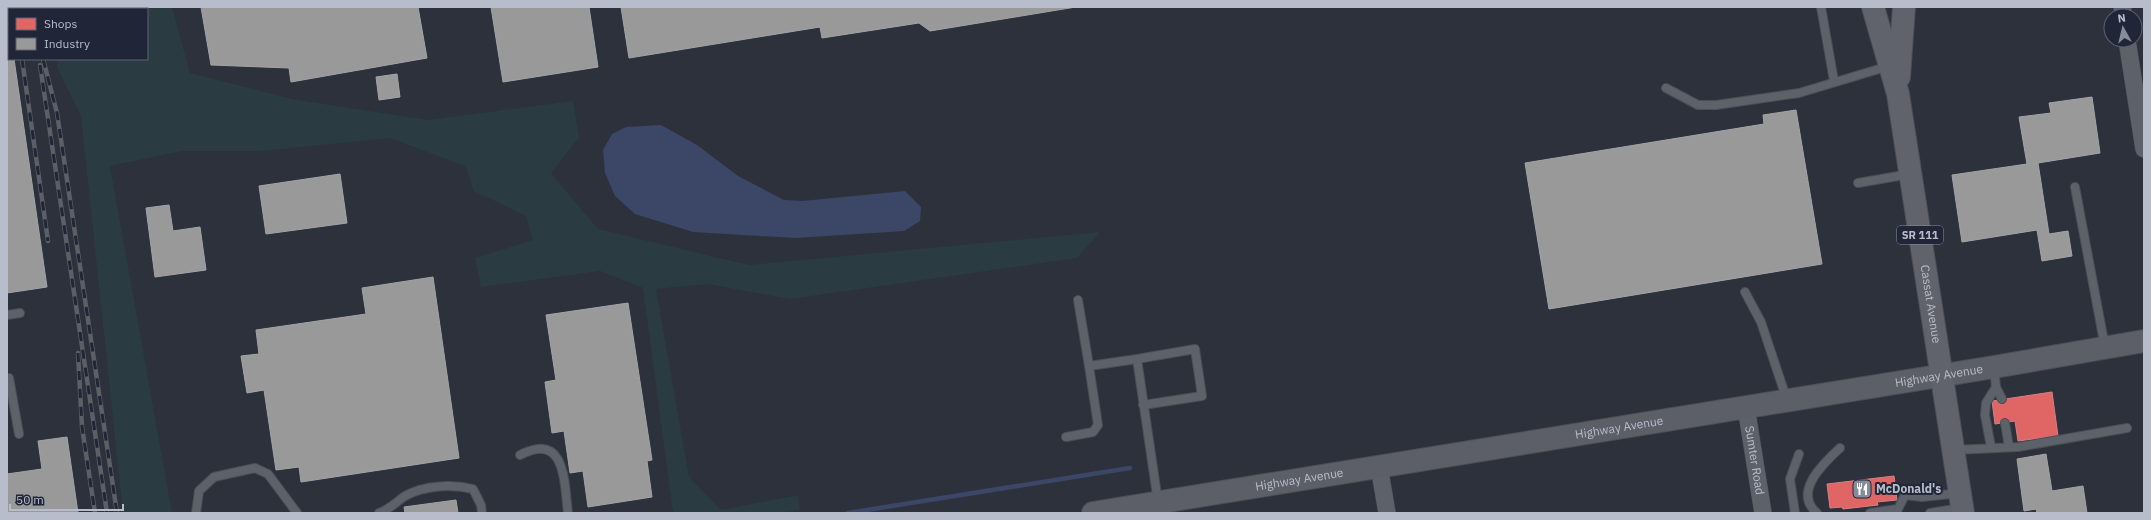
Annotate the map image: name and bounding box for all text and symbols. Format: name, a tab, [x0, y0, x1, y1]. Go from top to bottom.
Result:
legend	[8, 8, 148, 60]
north arrow	[2103, 8, 2143, 48]
text: N	[2117, 11, 2127, 26]
text: Shops	[44, 16, 77, 31]
text: Industry	[44, 36, 90, 51]
road number: SR 111	[1897, 226, 1943, 244]
street label: Cassat Avenue	[1918, 264, 1945, 345]
street label: Highway Avenue	[1894, 361, 1984, 390]
street label: Highway Avenue	[1574, 413, 1665, 442]
street label: Sumter Road	[1742, 425, 1768, 496]
street label: Highway Avenue	[1254, 464, 1345, 494]
restaurant icon: McDonald's	[1851, 478, 1873, 500]
place label: McDonald's	[1876, 481, 1941, 496]
scale bar	[10, 486, 123, 512]
text: 50 m	[16, 492, 44, 507]

